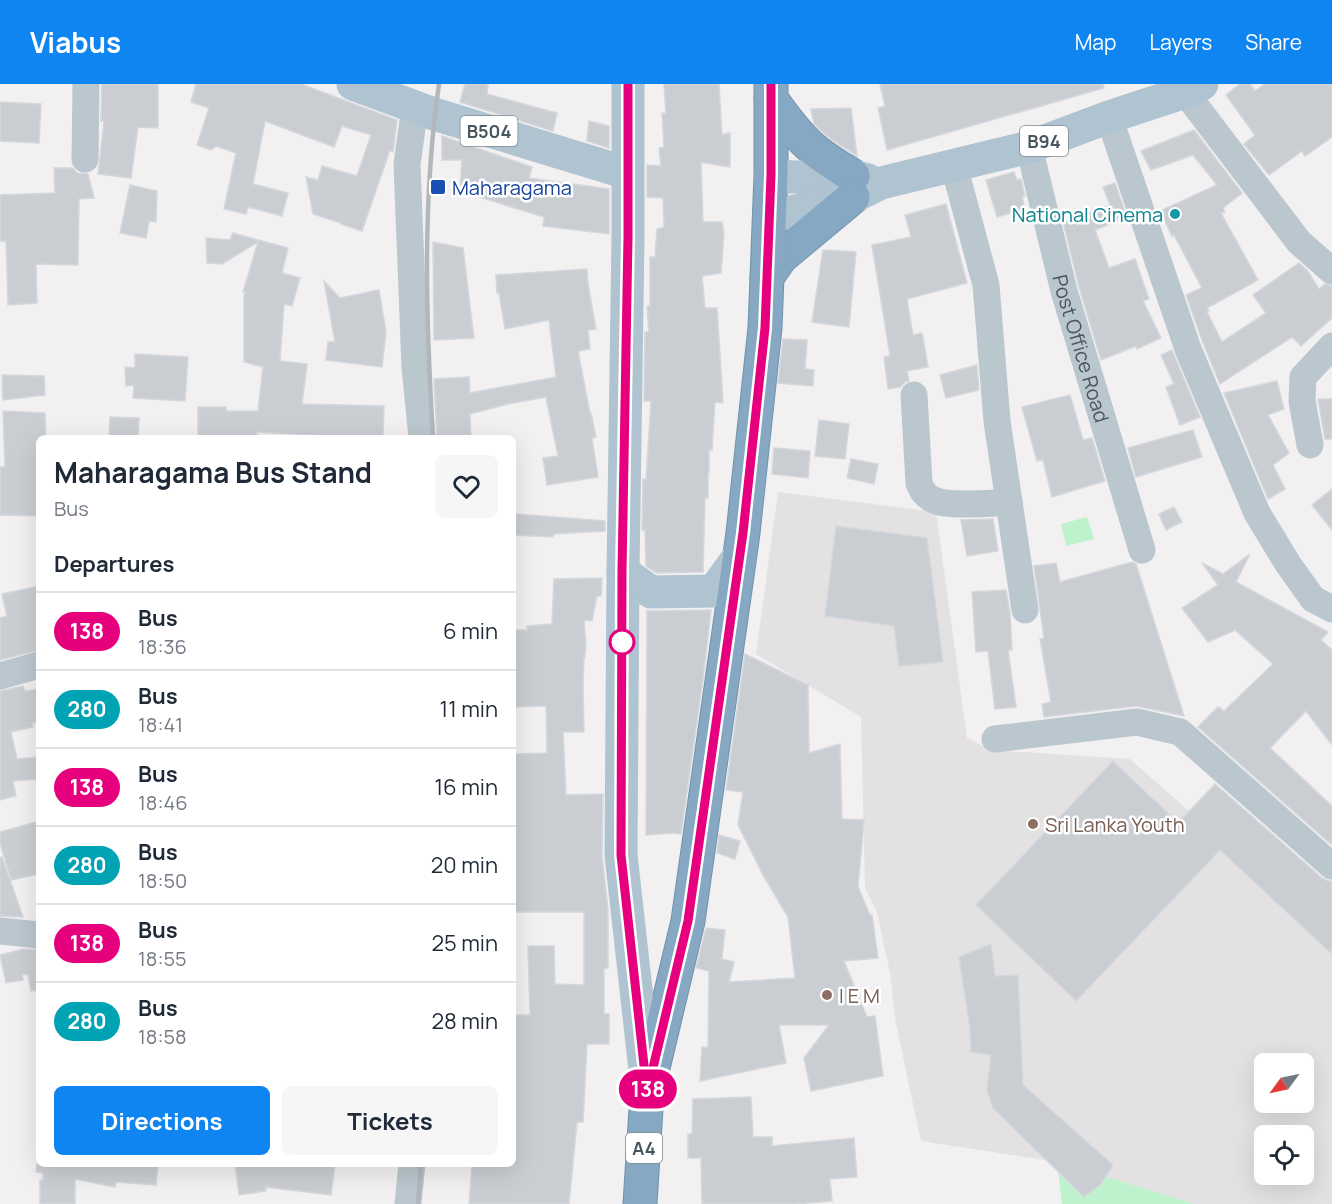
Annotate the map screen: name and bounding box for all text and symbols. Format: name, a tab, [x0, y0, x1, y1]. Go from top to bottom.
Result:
text: Viabus	[30, 23, 121, 61]
text: Map	[1075, 28, 1116, 56]
text: Layers	[1149, 28, 1212, 56]
text: Share	[1245, 28, 1302, 56]
road number: B504	[460, 116, 518, 146]
road number: B94	[1020, 126, 1068, 156]
place label: Maharagama	[452, 174, 572, 201]
marker: Maharagama	[429, 178, 447, 196]
place label: National Cinema	[1012, 201, 1163, 228]
marker: National Cinema	[1168, 207, 1182, 221]
street label: Post Office Road	[1047, 272, 1116, 425]
text: Maharagama Bus Stand	[54, 453, 372, 491]
button: heart	[435, 455, 498, 518]
text: Bus	[54, 495, 89, 522]
text: Departures	[54, 549, 174, 579]
text: Bus	[138, 603, 178, 633]
text: 6 min	[443, 616, 498, 646]
text: 138	[70, 617, 104, 645]
unlabelled marker	[609, 629, 635, 655]
text: 18:36	[138, 633, 187, 660]
text: Bus	[138, 681, 178, 711]
text: 11 min	[440, 694, 498, 724]
text: 280	[67, 695, 107, 723]
text: 18:41	[138, 711, 183, 738]
text: Bus	[138, 759, 178, 789]
text: 16 min	[435, 772, 498, 802]
text: 138	[70, 773, 104, 801]
text: 18:46	[138, 789, 188, 816]
place label: Sri Lanka Youth	[1045, 811, 1185, 838]
marker: Sri Lanka Youth	[1026, 817, 1040, 831]
text: Bus	[138, 837, 178, 867]
text: 20 min	[431, 850, 498, 880]
text: 280	[67, 851, 107, 879]
text: 18:50	[138, 867, 187, 894]
text: Bus	[138, 915, 178, 945]
text: 25 min	[431, 928, 498, 958]
text: 138	[70, 929, 104, 957]
text: 18:55	[138, 945, 187, 972]
place label: I E M	[839, 982, 880, 1009]
marker: I E M	[820, 988, 834, 1002]
text: Bus	[138, 993, 178, 1023]
text: 28 min	[431, 1006, 498, 1036]
text: 280	[67, 1007, 107, 1035]
text: 18:58	[138, 1023, 187, 1050]
north arrow	[1254, 1053, 1314, 1113]
map controls	[1254, 1053, 1314, 1185]
line badge: 138	[614, 1070, 682, 1108]
text: 138	[631, 1075, 665, 1103]
button: Directions	[54, 1086, 270, 1155]
button: Tickets	[282, 1086, 498, 1155]
button: locate	[1254, 1125, 1314, 1185]
road number: A4	[626, 1133, 662, 1163]

